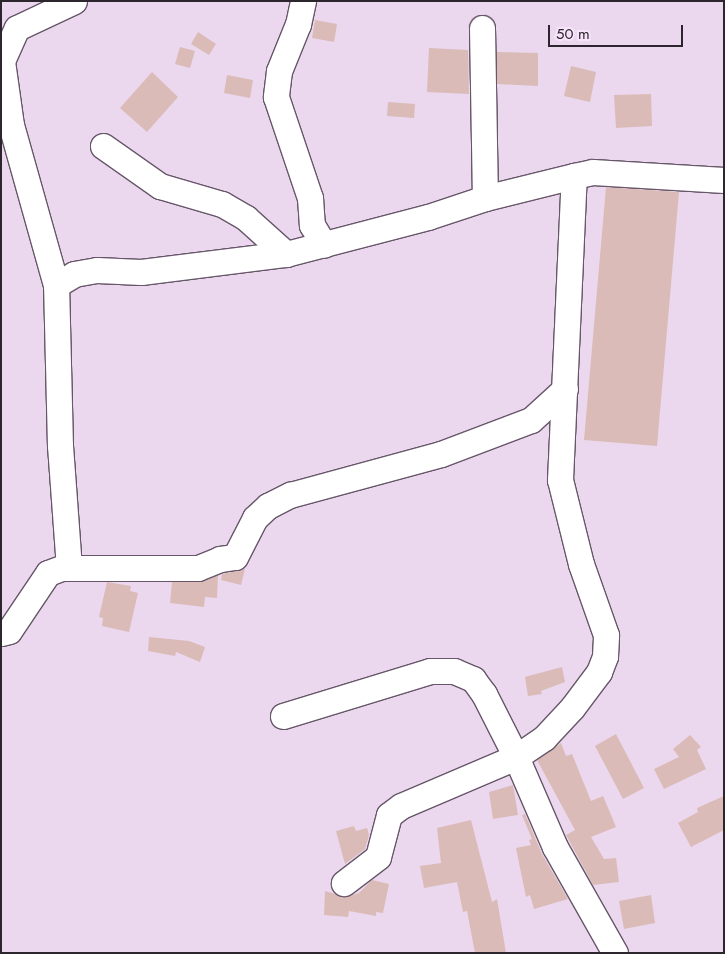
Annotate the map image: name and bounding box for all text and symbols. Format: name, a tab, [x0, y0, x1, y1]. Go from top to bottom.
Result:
scale bar	[550, 15, 685, 47]
text: 50 m	[556, 23, 590, 45]

